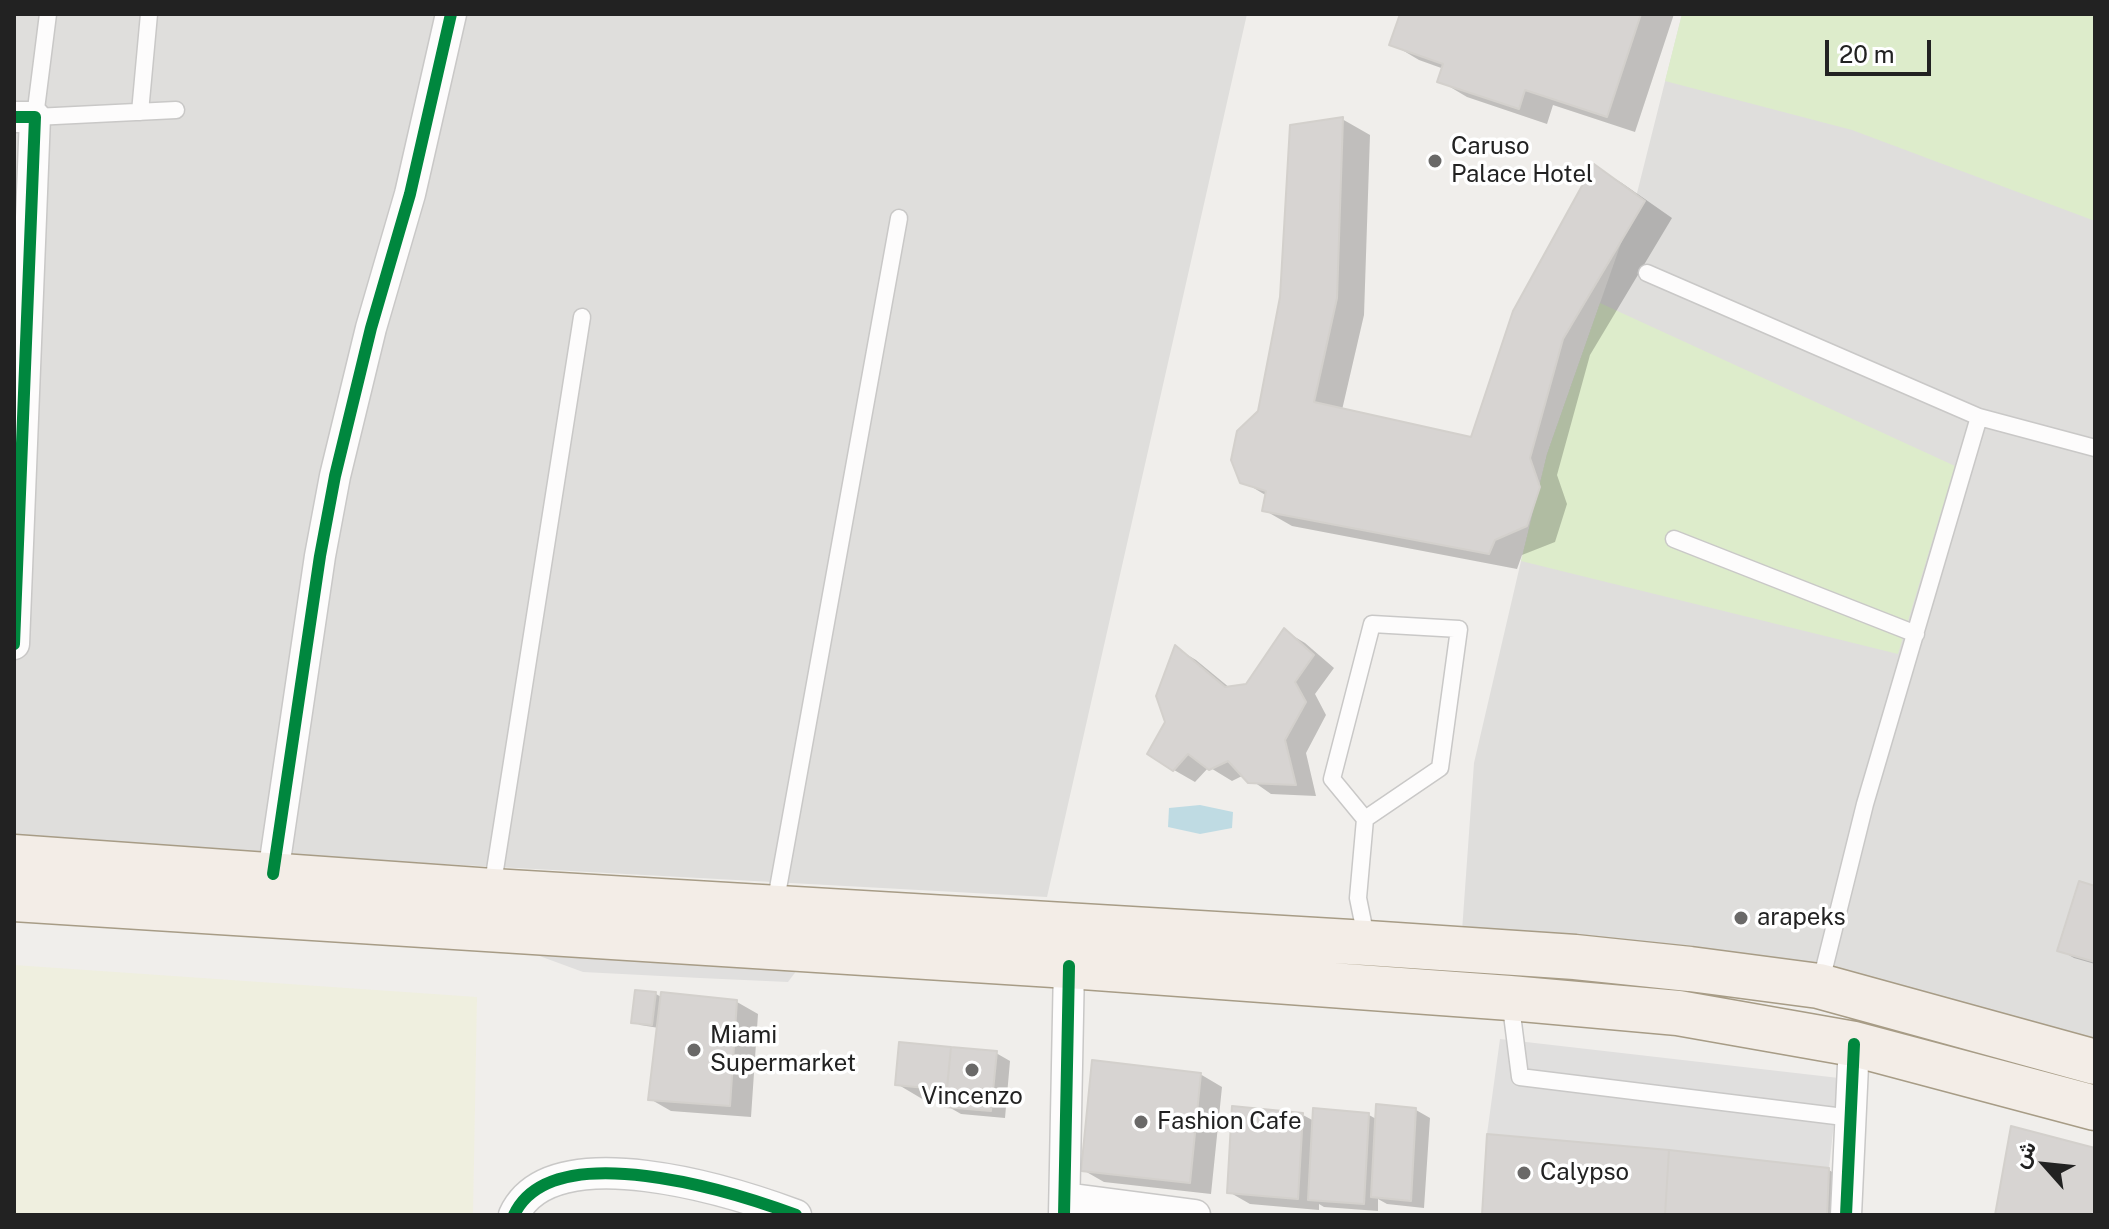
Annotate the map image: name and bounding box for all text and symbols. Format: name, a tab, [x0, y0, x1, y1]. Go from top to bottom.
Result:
scale bar	[1829, 24, 1935, 74]
text: 20 m	[1839, 40, 1895, 68]
place label: Caruso Palace Hotel	[1451, 133, 1593, 189]
marker: Caruso Palace Hotel	[1426, 152, 1444, 170]
place label: arapeks	[1757, 904, 1846, 932]
marker: arapeks	[1732, 909, 1750, 927]
place label: Miami Supermarket	[710, 1022, 856, 1078]
marker: Miami Supermarket	[685, 1041, 703, 1059]
marker: Vincenzo	[963, 1061, 981, 1079]
place label: Vincenzo	[921, 1083, 1023, 1111]
place label: Fashion Cafe	[1157, 1108, 1302, 1136]
marker: Fashion Cafe	[1132, 1113, 1150, 1131]
north arrow	[2005, 1125, 2085, 1205]
text: ش	[2006, 1136, 2041, 1172]
place label: Calypso	[1540, 1159, 1629, 1187]
marker: Calypso	[1515, 1164, 1533, 1182]

